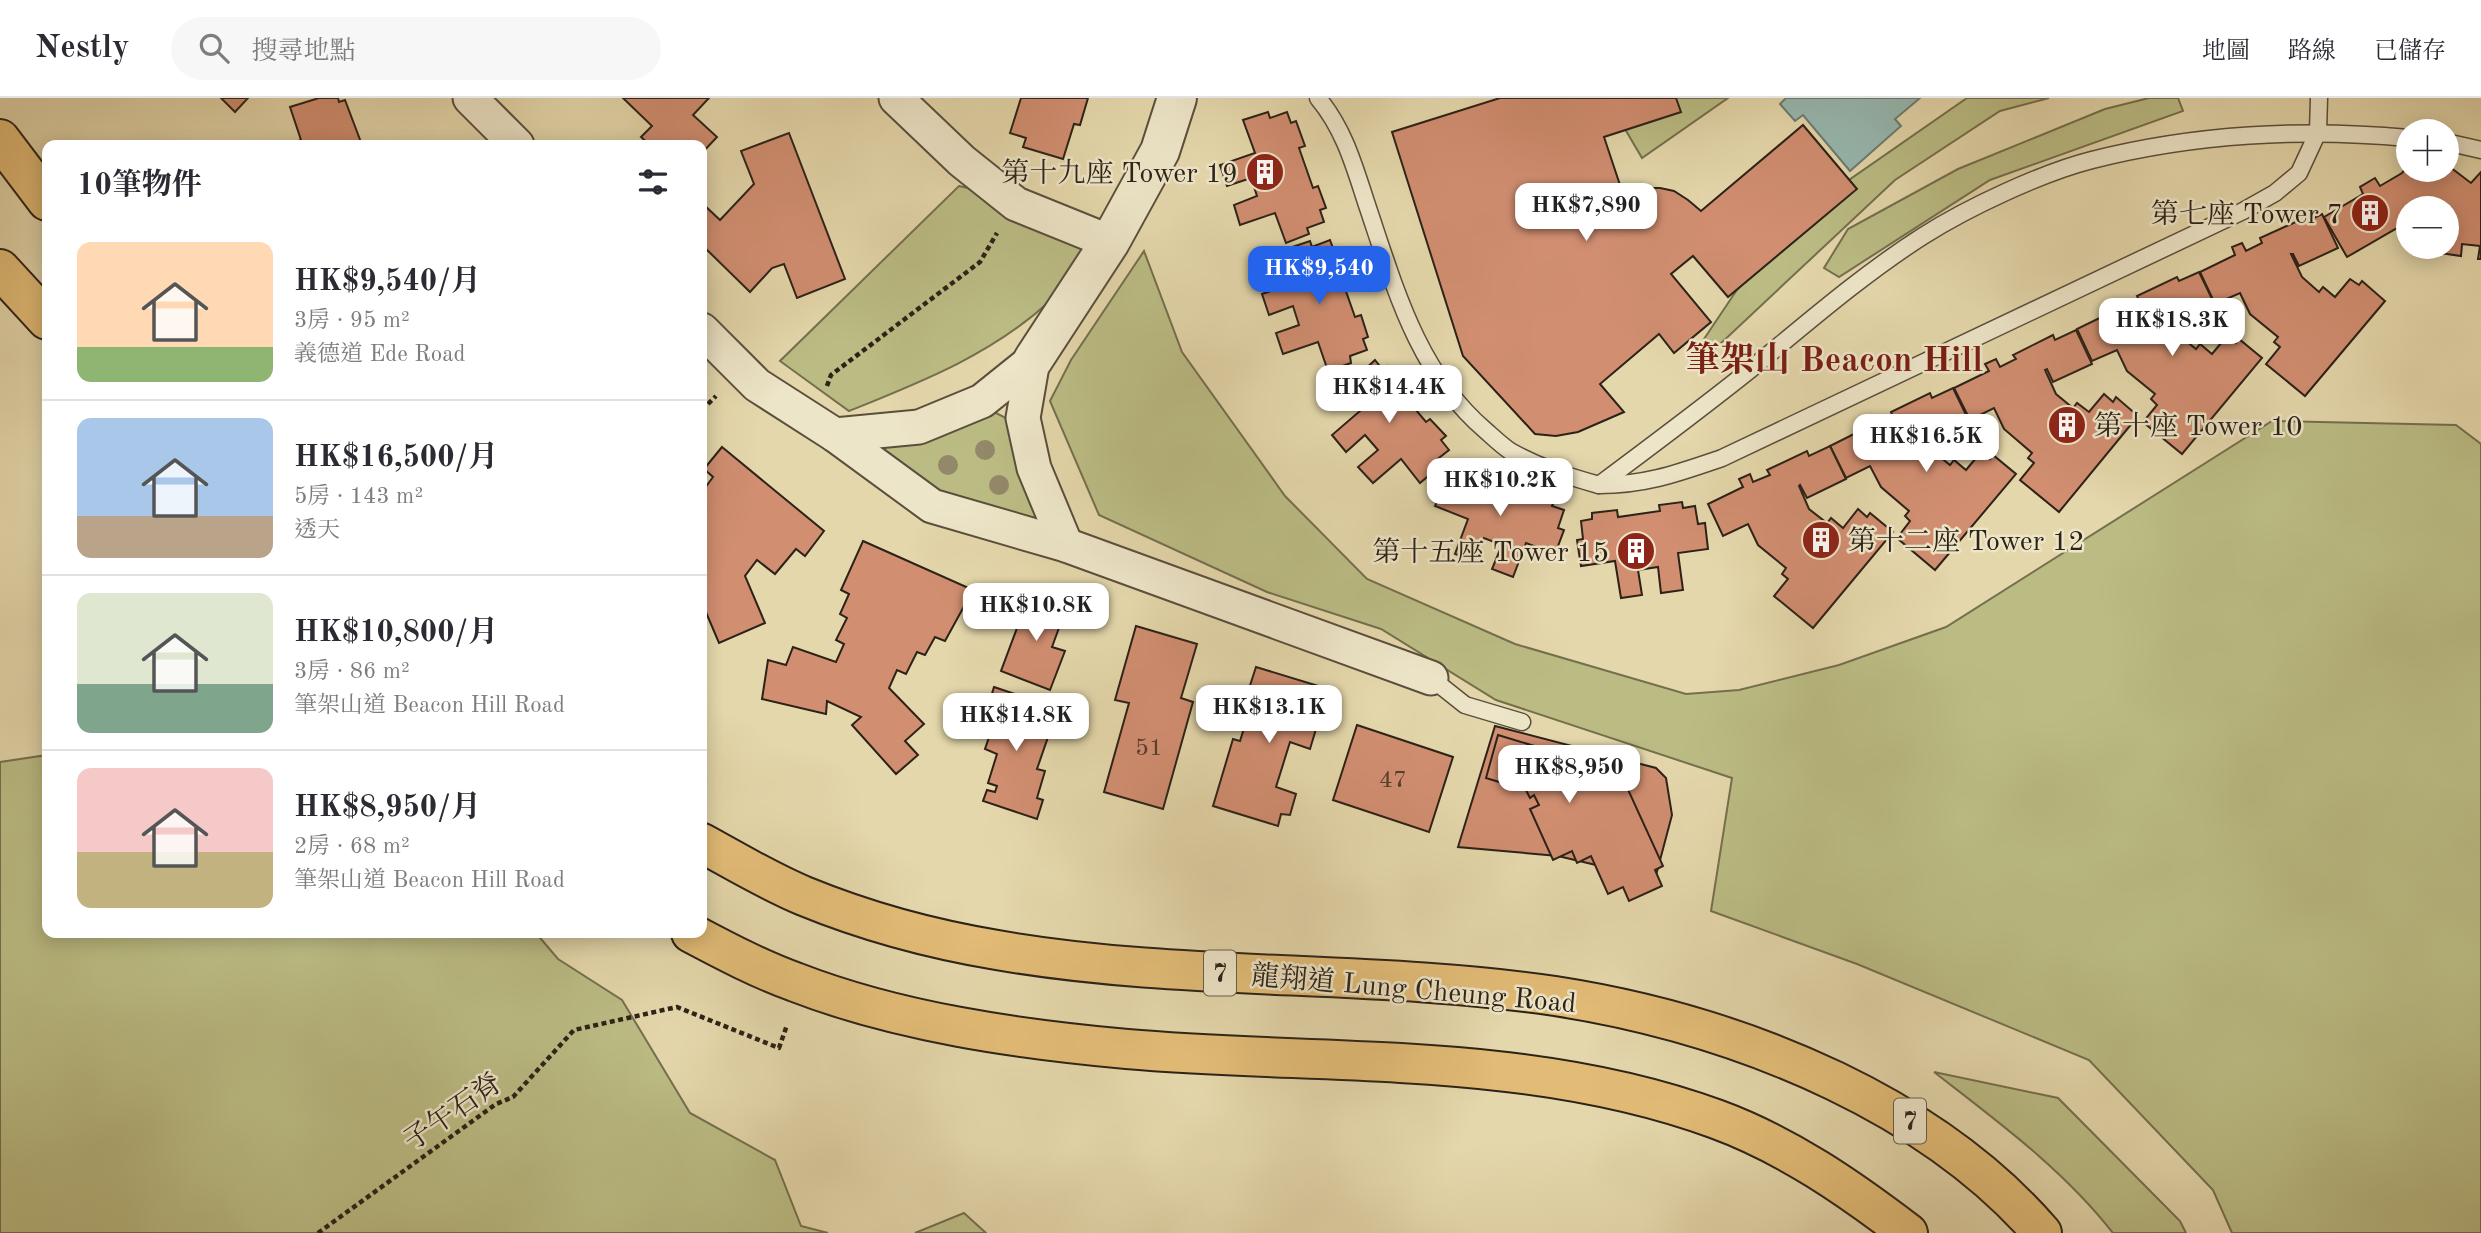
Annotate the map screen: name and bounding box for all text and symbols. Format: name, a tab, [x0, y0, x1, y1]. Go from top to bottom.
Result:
search box	[171, 17, 661, 80]
icon: search	[195, 29, 233, 67]
text: Nestly	[35, 32, 129, 65]
text: 搜尋地點	[251, 39, 355, 65]
text: 地圖	[2202, 40, 2250, 64]
text: 路線	[2288, 40, 2336, 64]
text: 已儲存	[2374, 40, 2446, 64]
map controls	[2396, 119, 2459, 259]
button: +	[2396, 119, 2459, 182]
building icon: 第十九座 Tower 19	[1244, 151, 1286, 193]
place label: 第十九座 Tower 19	[1002, 158, 1238, 189]
icon: filters	[634, 163, 672, 201]
text: 10筆物件	[77, 171, 202, 201]
pin: HK$7,890	[1514, 184, 1658, 243]
building icon: 第七座 Tower 7	[2349, 192, 2391, 234]
text: HK$7,890	[1531, 194, 1641, 217]
button: −	[2396, 196, 2459, 259]
place label: 第七座 Tower 7	[2151, 199, 2343, 230]
pin: HK$9,540	[1247, 246, 1391, 306]
text: HK$9,540	[1264, 257, 1374, 280]
text: HK$9,540/月	[294, 267, 481, 297]
icon: home	[133, 270, 217, 354]
pin: HK$18.3K	[2100, 299, 2244, 358]
text: 3房 · 95 m²	[294, 309, 410, 332]
text: HK$18.3K	[2115, 309, 2229, 332]
district label: 筆架山 Beacon Hill	[1685, 341, 1983, 379]
text: 義德道 Ede Road	[294, 343, 466, 366]
pin: HK$14.4K	[1317, 366, 1461, 425]
text: HK$14.4K	[1332, 376, 1446, 399]
building icon: 第十座 Tower 10	[2046, 404, 2088, 446]
place label: 第十座 Tower 10	[2094, 411, 2302, 442]
pin: HK$16.5K	[1854, 414, 1998, 474]
text: HK$16.5K	[1869, 425, 1983, 448]
text: HK$16,500/月	[294, 443, 498, 473]
icon: home	[133, 446, 217, 530]
pin: HK$10.2K	[1428, 458, 1572, 518]
text: HK$10.2K	[1443, 469, 1557, 492]
text: 5房 · 143 m²	[294, 485, 423, 508]
text: 透天	[294, 519, 340, 542]
building icon: 第十二座 Tower 12	[1800, 519, 1842, 561]
place label: 第十二座 Tower 12	[1848, 526, 2084, 557]
building icon: 第十五座 Tower 15	[1615, 530, 1657, 572]
place label: 第十五座 Tower 15	[1373, 537, 1609, 568]
pin: HK$10.8K	[964, 584, 1108, 643]
text: HK$10.8K	[979, 594, 1093, 617]
text: HK$10,800/月	[294, 618, 498, 648]
icon: home	[133, 621, 217, 705]
text: 3房 · 86 m²	[294, 660, 410, 683]
pin: HK$13.1K	[1197, 686, 1341, 745]
text: 筆架山道 Beacon Hill Road	[294, 694, 565, 717]
pin: HK$14.8K	[944, 694, 1088, 753]
text: HK$13.1K	[1212, 696, 1326, 719]
text: HK$14.8K	[959, 704, 1073, 727]
house number: 51	[1135, 737, 1163, 761]
pin: HK$8,950	[1497, 746, 1641, 805]
text: HK$8,950	[1514, 756, 1624, 779]
house number: 47	[1379, 769, 1407, 793]
text: HK$8,950/月	[294, 793, 481, 823]
icon: home	[133, 796, 217, 880]
text: 2房 · 68 m²	[294, 835, 410, 858]
text: 筆架山道 Beacon Hill Road	[294, 869, 565, 892]
road number: 7	[1204, 950, 1236, 996]
street label: 龍翔道 Lung Cheung Road	[1250, 960, 1578, 1019]
street label: 子午石脊	[398, 1067, 508, 1157]
road number: 7	[1894, 1098, 1926, 1144]

